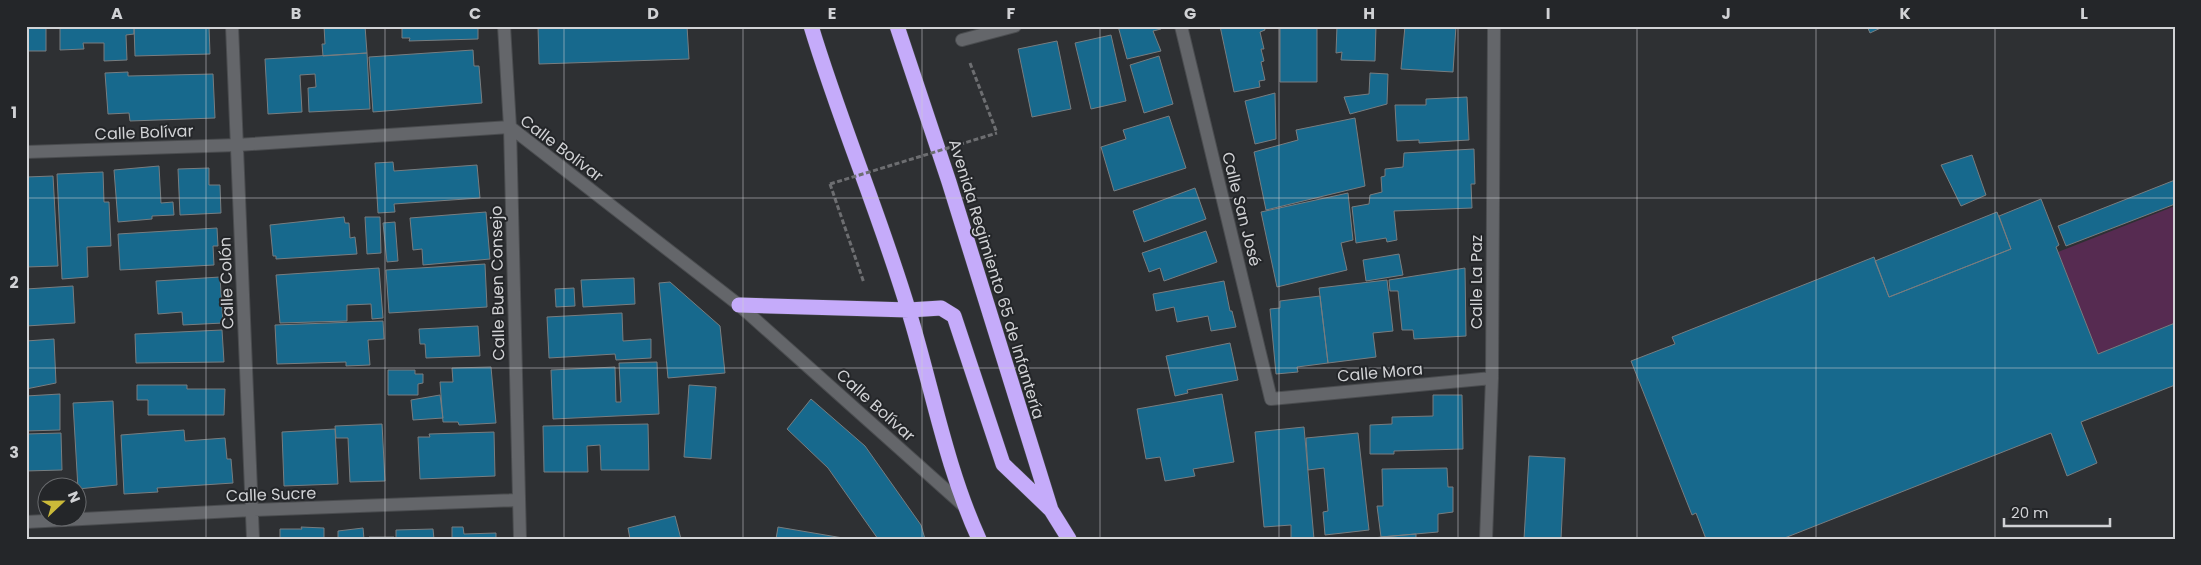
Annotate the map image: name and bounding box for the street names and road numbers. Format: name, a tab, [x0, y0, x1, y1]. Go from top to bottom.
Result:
street label: Calle Bolívar	[515, 109, 608, 187]
street label: Calle Bolívar	[94, 119, 194, 146]
street label: Avenida Regimiento 65 de Infantería	[943, 136, 1050, 422]
street label: Calle San José	[1216, 150, 1267, 269]
street label: Calle Buen Consejo	[485, 205, 510, 361]
street label: Calle La Paz	[1465, 235, 1488, 329]
street label: Calle Colón	[213, 236, 240, 329]
street label: Calle Mora	[1336, 357, 1424, 388]
street label: Calle Bolívar	[831, 364, 920, 447]
street label: Calle Sucre	[225, 481, 317, 508]

